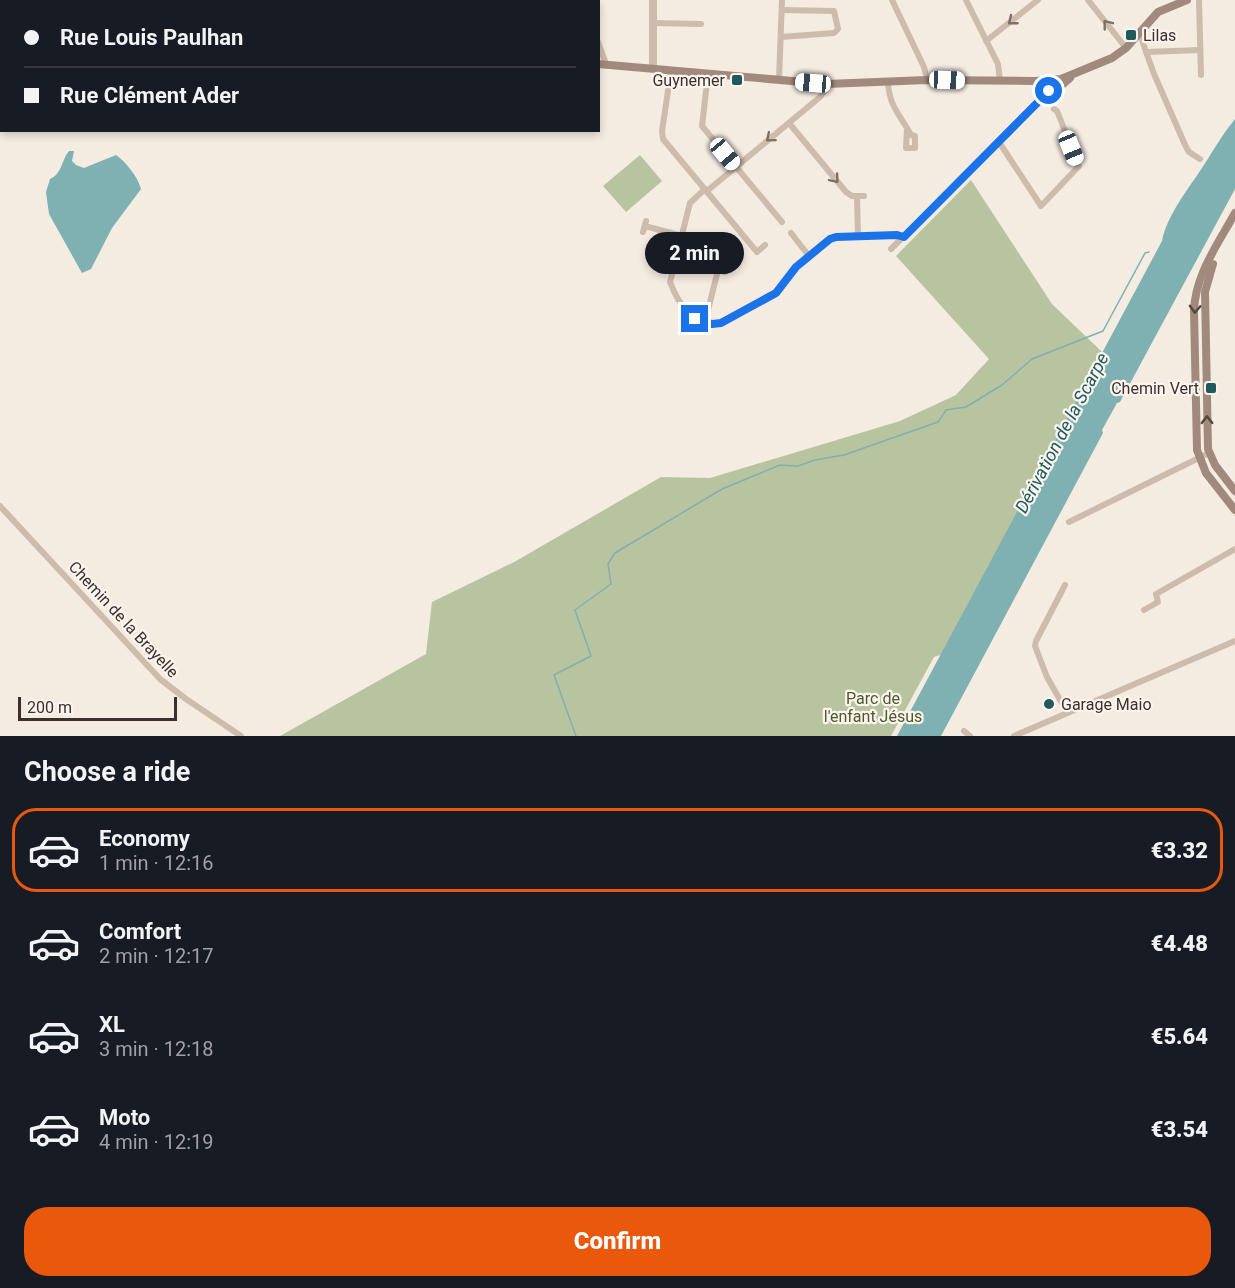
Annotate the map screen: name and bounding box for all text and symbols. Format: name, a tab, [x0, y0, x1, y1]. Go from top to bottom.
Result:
one-way arrow	[1008, 13, 1019, 24]
one-way arrow	[1103, 20, 1114, 31]
text: Rue Louis Paulhan	[60, 25, 243, 50]
place label: Lilas	[1143, 26, 1176, 45]
marker: Lilas	[1124, 28, 1138, 42]
car	[929, 70, 965, 90]
place label: Guynemer	[652, 71, 726, 90]
car	[794, 72, 832, 94]
marker: Guynemer	[730, 73, 744, 87]
route start	[1035, 77, 1062, 104]
text: Rue Clément Ader	[60, 83, 239, 108]
car	[1056, 128, 1086, 168]
one-way arrow	[766, 131, 777, 142]
car	[707, 134, 743, 174]
one-way arrow	[827, 172, 838, 183]
callout: 2 min	[646, 232, 744, 274]
text: 2 min	[669, 241, 720, 265]
one-way arrow	[1188, 304, 1201, 313]
route end	[681, 305, 708, 332]
water label: Dérivation de la Scarpe	[1010, 349, 1113, 516]
place label: Chemin Vert	[1111, 379, 1199, 398]
marker: Chemin Vert	[1204, 381, 1218, 395]
one-way arrow	[1201, 416, 1213, 425]
street label: Chemin de la Brayelle	[65, 557, 183, 682]
park label: Parc de l'enfant Jésus	[824, 689, 922, 726]
scale bar	[18, 694, 177, 722]
place label: Garage Maio	[1061, 695, 1152, 714]
marker: Garage Maio	[1042, 697, 1056, 711]
text: 200 m	[27, 698, 72, 717]
text: Choose a ride	[24, 756, 190, 788]
icon: car	[27, 823, 81, 877]
text: Economy	[99, 826, 190, 851]
text: €3.32	[1151, 838, 1208, 863]
text: 1 min · 12:16	[99, 851, 214, 875]
icon: car	[27, 916, 81, 970]
text: Comfort	[99, 919, 181, 944]
text: €4.48	[1151, 931, 1208, 956]
text: 2 min · 12:17	[99, 944, 214, 968]
icon: car	[27, 1009, 81, 1063]
text: XL	[99, 1012, 125, 1037]
text: €5.64	[1151, 1024, 1208, 1049]
text: 3 min · 12:18	[99, 1037, 214, 1061]
icon: car	[27, 1102, 81, 1156]
text: Moto	[99, 1105, 150, 1130]
text: €3.54	[1151, 1117, 1208, 1142]
text: 4 min · 12:19	[99, 1130, 214, 1154]
button: Confirm	[24, 1207, 1211, 1276]

